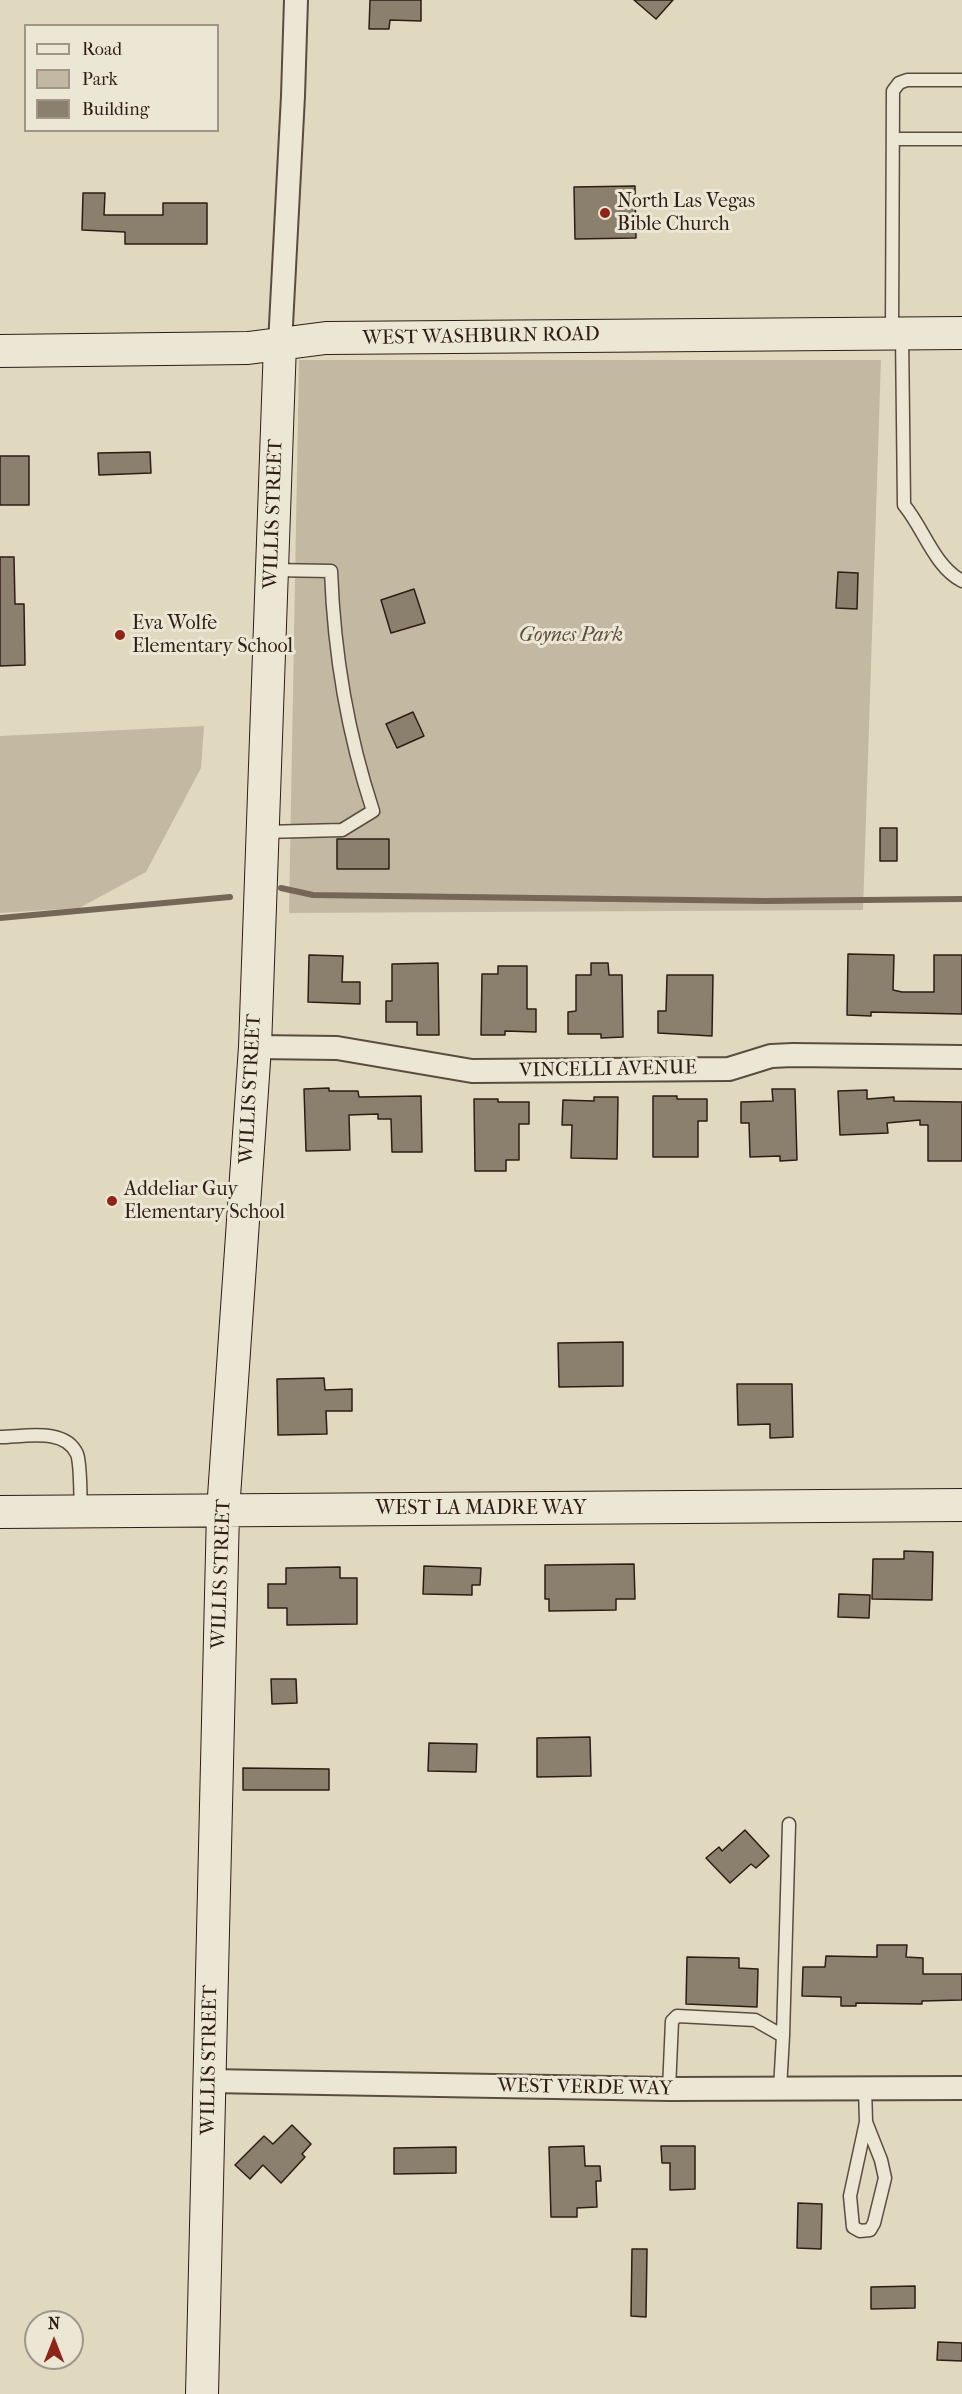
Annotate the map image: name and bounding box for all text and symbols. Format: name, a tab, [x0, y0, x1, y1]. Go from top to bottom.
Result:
legend	[24, 24, 219, 132]
text: Road	[82, 39, 122, 60]
text: Park	[82, 69, 118, 90]
text: Building	[82, 99, 149, 120]
place label: North Las Vegas Bible Church	[617, 190, 755, 237]
marker: North Las Vegas Bible Church	[598, 206, 612, 220]
street label: WEST WASHBURN ROAD	[362, 323, 600, 351]
street label: WILLIS STREET	[259, 439, 289, 589]
place label: Eva Wolfe Elementary School	[132, 612, 293, 659]
park label: Goynes Park	[519, 624, 623, 648]
marker: Eva Wolfe Elementary School	[113, 628, 127, 642]
street label: WILLIS STREET	[235, 1013, 267, 1165]
street label: VINCELLI AVENUE	[519, 1056, 697, 1084]
place label: Addeliar Guy Elementary School	[124, 1178, 285, 1225]
marker: Addeliar Guy Elementary School	[105, 1194, 119, 1208]
street label: WEST LA MADRE WAY	[375, 1497, 587, 1521]
street label: WILLIS STREET	[207, 1499, 237, 1649]
street label: WILLIS STREET	[197, 1985, 223, 2135]
street label: WEST VERDE WAY	[497, 2074, 673, 2102]
north arrow	[24, 2310, 84, 2370]
text: N	[48, 2314, 60, 2333]

